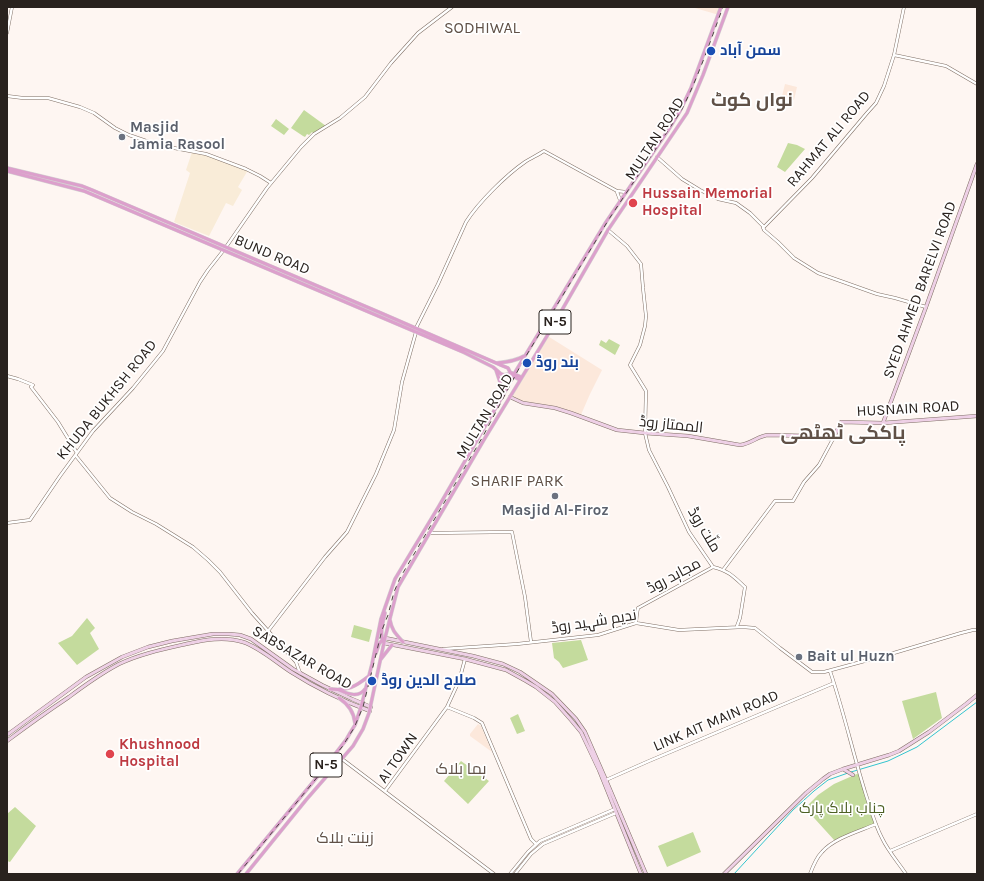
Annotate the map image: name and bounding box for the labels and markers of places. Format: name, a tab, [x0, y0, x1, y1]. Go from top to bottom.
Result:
place label: سمن آباد	[720, 42, 781, 60]
marker: سمن آباد	[705, 45, 717, 57]
place label: Masjid Jamia Rasool	[130, 119, 225, 154]
marker: Masjid Jamia Rasool	[117, 132, 127, 142]
place label: Hussain Memorial Hospital	[642, 185, 773, 220]
marker: Hussain Memorial Hospital	[627, 197, 639, 209]
place label: بند روڈ	[536, 354, 579, 372]
marker: بند روڈ	[521, 357, 533, 369]
marker: Masjid Al-Firoz	[550, 491, 560, 501]
place label: Masjid Al-Firoz	[501, 502, 609, 520]
place label: Bait ul Huzn	[807, 648, 895, 666]
marker: Bait ul Huzn	[794, 652, 804, 662]
place label: صلاح الدین روڈ	[381, 672, 477, 690]
marker: صلاح الدین روڈ	[366, 675, 378, 687]
place label: Khushnood Hospital	[119, 736, 200, 771]
marker: Khushnood Hospital	[104, 748, 116, 760]

